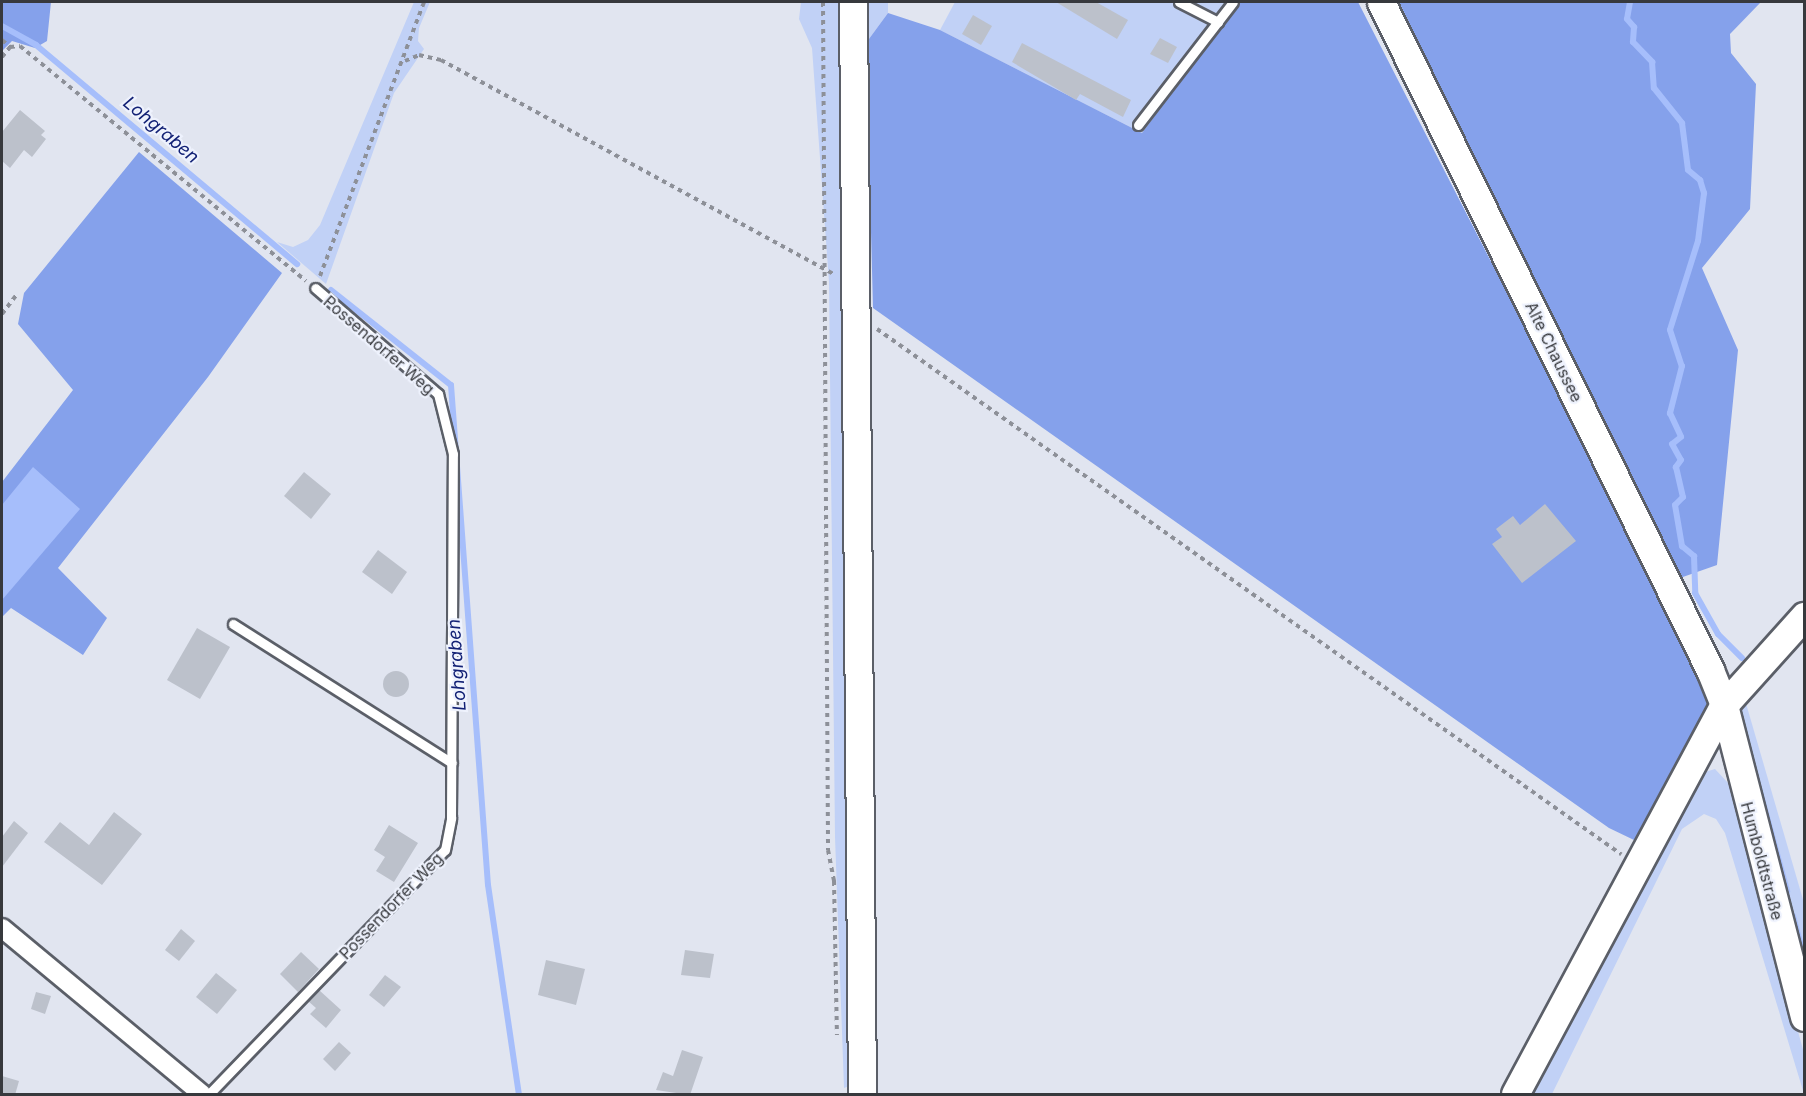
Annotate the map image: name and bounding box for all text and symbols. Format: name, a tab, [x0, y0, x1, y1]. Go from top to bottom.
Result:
water label: Lohgraben	[119, 92, 203, 168]
street label: Possendorfer Weg	[320, 292, 438, 398]
street label: Alte Chaussee	[1521, 299, 1587, 405]
water label: Lohgraben	[443, 618, 471, 712]
street label: Humboldtstraße	[1737, 800, 1787, 922]
street label: Possendorfer Weg	[335, 849, 447, 963]

